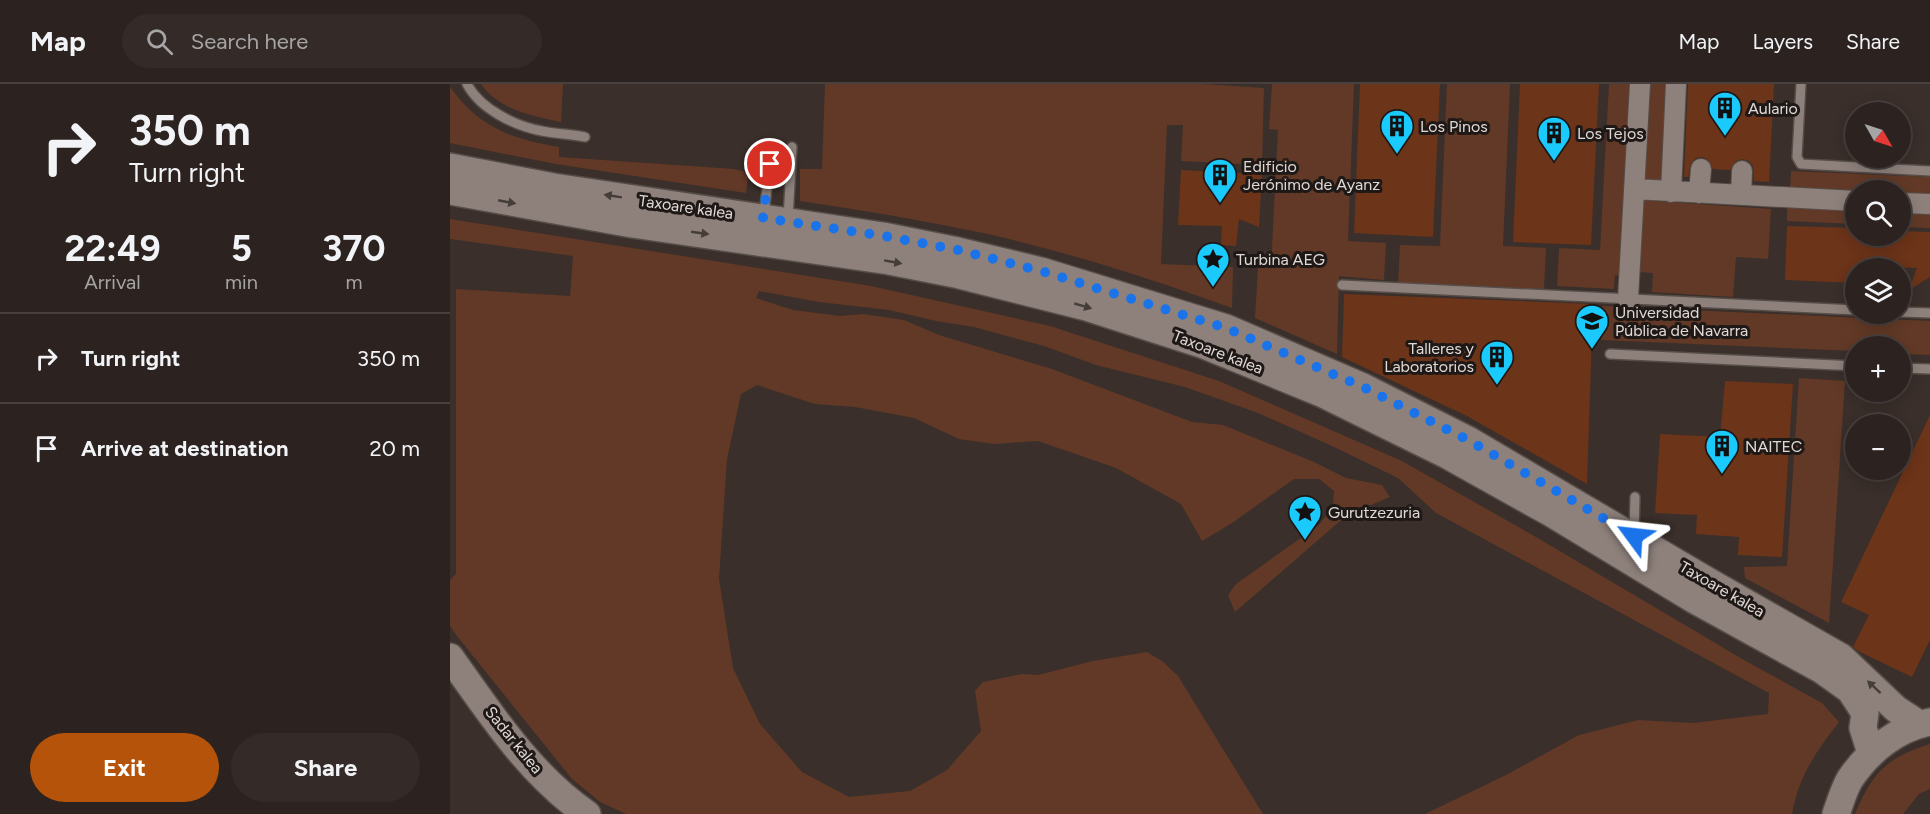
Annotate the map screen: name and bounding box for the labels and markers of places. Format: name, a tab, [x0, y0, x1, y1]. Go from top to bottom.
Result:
building icon: Aulario	[1707, 90, 1743, 137]
place label: Aulario	[1748, 99, 1798, 118]
building icon: Los Pinos	[1379, 108, 1415, 155]
building icon: Los Tejos	[1536, 115, 1572, 162]
place label: Los Pinos	[1420, 117, 1488, 136]
place label: Los Tejos	[1577, 124, 1644, 143]
pin	[744, 138, 795, 189]
building icon: Edificio Jerónimo de Ayanz	[1202, 157, 1238, 204]
place label: Edificio Jerónimo de Ayanz	[1243, 157, 1380, 194]
place icon: Turbina AEG	[1195, 241, 1231, 288]
place label: Turbina AEG	[1236, 250, 1325, 269]
school or university icon: Universidad Pública de Navarra	[1574, 303, 1610, 350]
place label: Universidad Pública de Navarra	[1615, 303, 1748, 340]
place label: Talleres y Laboratorios	[1384, 339, 1475, 376]
building icon: Talleres y Laboratorios	[1479, 339, 1515, 386]
building icon: NAITEC	[1704, 428, 1740, 475]
place label: NAITEC	[1745, 437, 1802, 456]
place icon: Gurutzezuria	[1287, 494, 1323, 541]
place label: Gurutzezuria	[1328, 503, 1420, 522]

